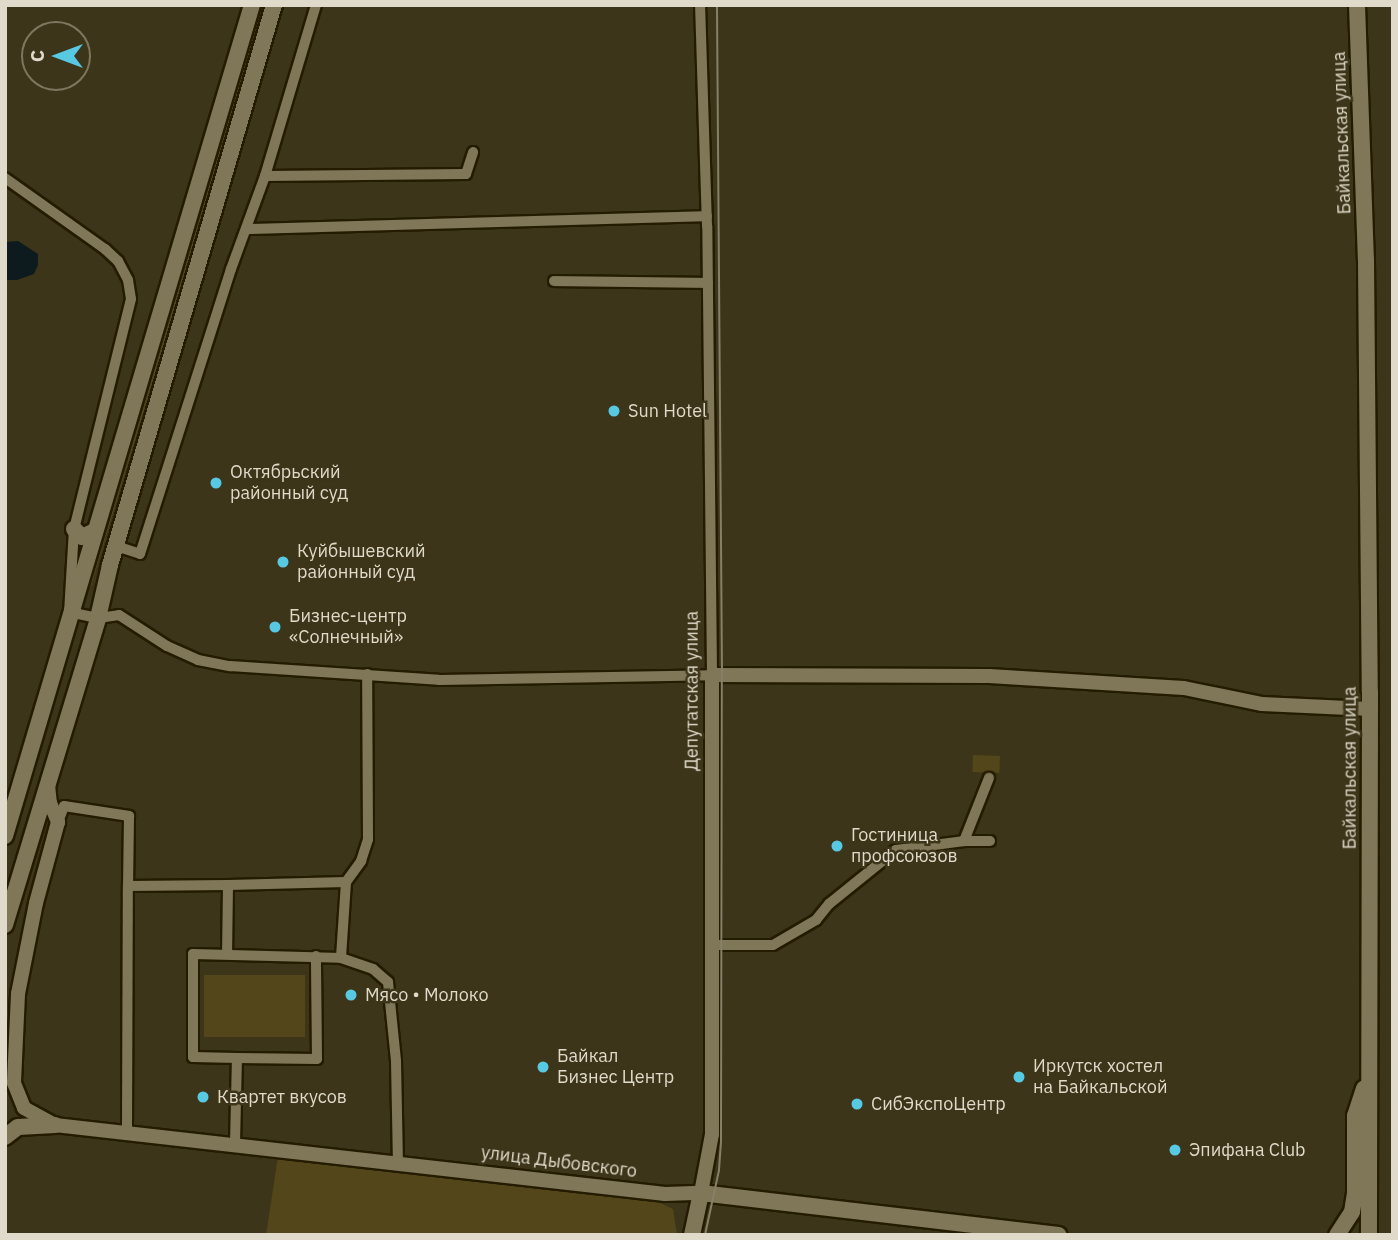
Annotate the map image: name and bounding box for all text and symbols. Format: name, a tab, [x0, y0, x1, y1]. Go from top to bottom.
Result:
north arrow	[21, 21, 91, 91]
text: С	[25, 50, 49, 62]
street label: Байкальская улица	[1328, 51, 1356, 215]
place label: Sun Hotel	[628, 400, 707, 422]
marker: Sun Hotel	[606, 403, 622, 419]
place label: Октябрьский районный суд	[230, 462, 348, 504]
marker: Октябрьский районный суд	[208, 475, 224, 491]
place label: Куйбышевский районный суд	[297, 541, 426, 584]
marker: Куйбышевский районный суд	[275, 554, 291, 570]
place label: Бизнес-центр «Солнечный»	[289, 606, 407, 648]
street label: Депутатская улица	[681, 611, 703, 771]
marker: Бизнес-центр «Солнечный»	[267, 619, 283, 635]
street label: Байкальская улица	[1339, 687, 1361, 849]
place label: Гостиница профсоюзов	[851, 825, 958, 868]
marker: Гостиница профсоюзов	[829, 838, 845, 854]
place label: Мясо • Молоко	[365, 984, 488, 1006]
marker: Мясо • Молоко	[343, 987, 359, 1003]
place label: Байкал Бизнес Центр	[557, 1046, 674, 1088]
place label: Иркутск хостел на Байкальской	[1033, 1056, 1167, 1098]
marker: Байкал Бизнес Центр	[535, 1059, 551, 1075]
marker: Иркутск хостел на Байкальской	[1011, 1069, 1027, 1085]
place label: Квартет вкусов	[217, 1086, 347, 1108]
marker: Квартет вкусов	[195, 1089, 211, 1105]
place label: СибЭкспоЦентр	[871, 1093, 1006, 1115]
marker: СибЭкспоЦентр	[849, 1096, 865, 1112]
place label: Эпифана Club	[1189, 1139, 1306, 1161]
street label: улица Дыбовского	[480, 1142, 638, 1182]
marker: Эпифана Club	[1167, 1142, 1183, 1158]

